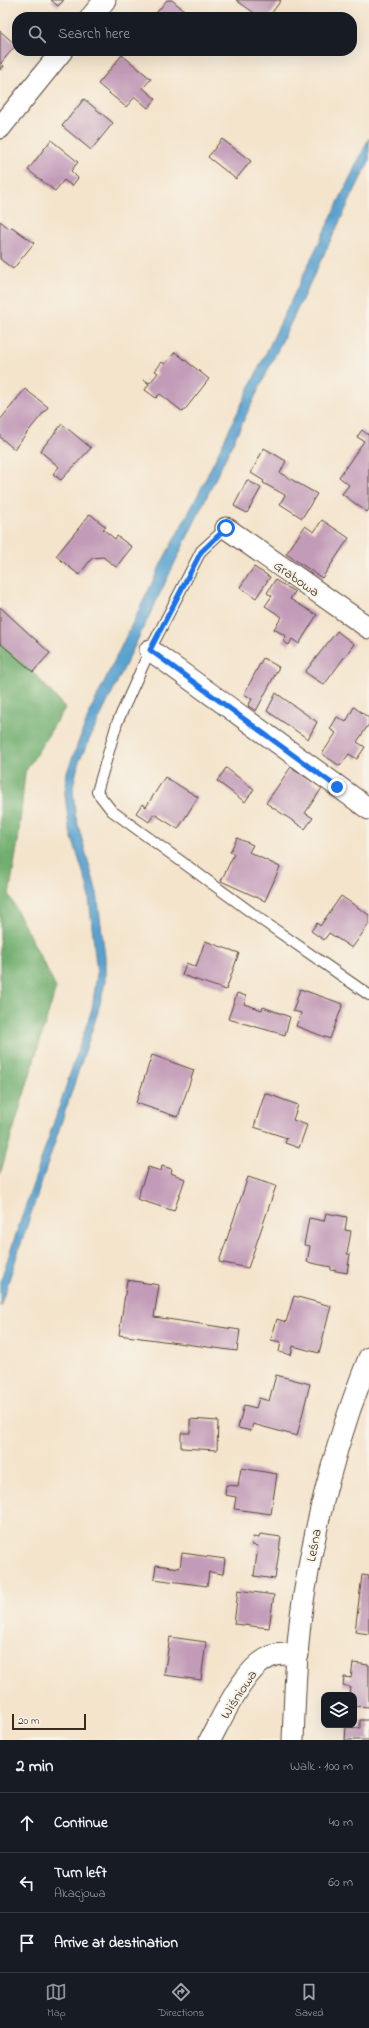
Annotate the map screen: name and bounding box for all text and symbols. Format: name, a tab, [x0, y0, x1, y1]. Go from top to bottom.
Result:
search box	[12, 12, 357, 56]
icon: search	[26, 23, 48, 45]
text: Search here	[58, 23, 130, 45]
route start	[217, 519, 235, 537]
street label: Grabowa	[269, 556, 324, 603]
route end	[328, 778, 346, 796]
street label: Leśna	[301, 1527, 328, 1564]
street label: Wiśniowa	[216, 1666, 263, 1723]
map controls	[321, 1692, 357, 1728]
button: layers	[321, 1692, 357, 1728]
scale bar	[12, 1712, 86, 1731]
text: 20 m	[18, 1713, 40, 1729]
text: 2 min	[16, 1754, 53, 1779]
text: Walk · 100 m	[290, 1757, 353, 1776]
icon: ahead	[16, 1812, 38, 1834]
text: Continue	[54, 1812, 108, 1834]
text: 40 m	[329, 1813, 353, 1832]
text: Turn left	[54, 1862, 107, 1884]
icon: left	[16, 1872, 38, 1894]
text: 60 m	[328, 1873, 353, 1892]
text: Akacjowa	[54, 1884, 105, 1903]
icon: arrive	[16, 1932, 38, 1954]
text: Arrive at destination	[54, 1932, 178, 1954]
tab: Map	[45, 1981, 67, 2021]
tab: Directions	[158, 1981, 204, 2021]
tab: Saved	[295, 1981, 324, 2021]

